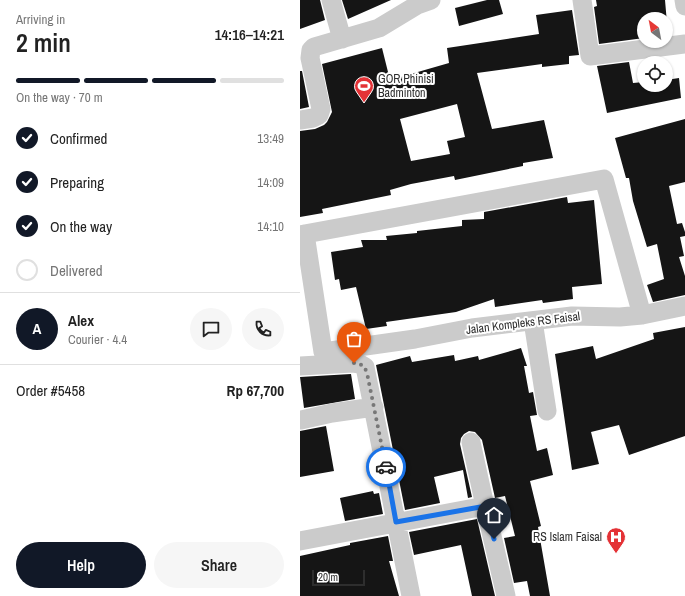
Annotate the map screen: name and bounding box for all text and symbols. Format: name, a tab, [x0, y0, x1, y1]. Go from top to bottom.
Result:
text: Arriving in	[16, 11, 65, 28]
north arrow	[637, 12, 673, 48]
map controls	[637, 12, 673, 92]
text: 14:16–14:21	[215, 24, 284, 45]
text: 2 min	[16, 25, 71, 60]
button: locate	[637, 56, 673, 92]
place label: GOR Phinisi Badminton	[378, 71, 434, 101]
sports icon: GOR Phinisi Badminton	[353, 75, 375, 103]
text: On the way · 70 m	[16, 89, 103, 106]
icon: check	[16, 127, 38, 149]
text: Confirmed	[50, 128, 107, 149]
text: 13:49	[257, 130, 284, 147]
icon: check	[16, 171, 38, 193]
text: Preparing	[50, 172, 104, 193]
text: 14:09	[257, 174, 284, 191]
icon: check	[16, 215, 38, 237]
text: On the way	[50, 216, 112, 237]
text: 14:10	[257, 218, 284, 235]
text: Delivered	[50, 260, 103, 281]
button: chat	[190, 308, 232, 350]
button: phone	[242, 308, 284, 350]
street label: Jalan Kompleks RS Faisal	[465, 308, 581, 338]
text: Alex	[68, 310, 94, 331]
text: A	[33, 318, 41, 339]
pin	[337, 322, 371, 363]
icon: bag	[343, 328, 365, 350]
text: Courier · 4.4	[68, 331, 127, 348]
text: Order #5458	[16, 380, 85, 401]
text: Rp 67,700	[227, 380, 284, 401]
courier	[366, 447, 406, 487]
icon: car	[375, 456, 397, 478]
pin	[477, 498, 511, 539]
icon: home	[483, 504, 505, 526]
hospital icon: RS Islam Faisal	[605, 526, 627, 554]
place label: RS Islam Faisal	[533, 529, 602, 545]
button: Help	[16, 542, 146, 588]
button: Share	[154, 542, 284, 588]
scale bar	[312, 568, 365, 587]
text: 20 m	[318, 570, 338, 584]

